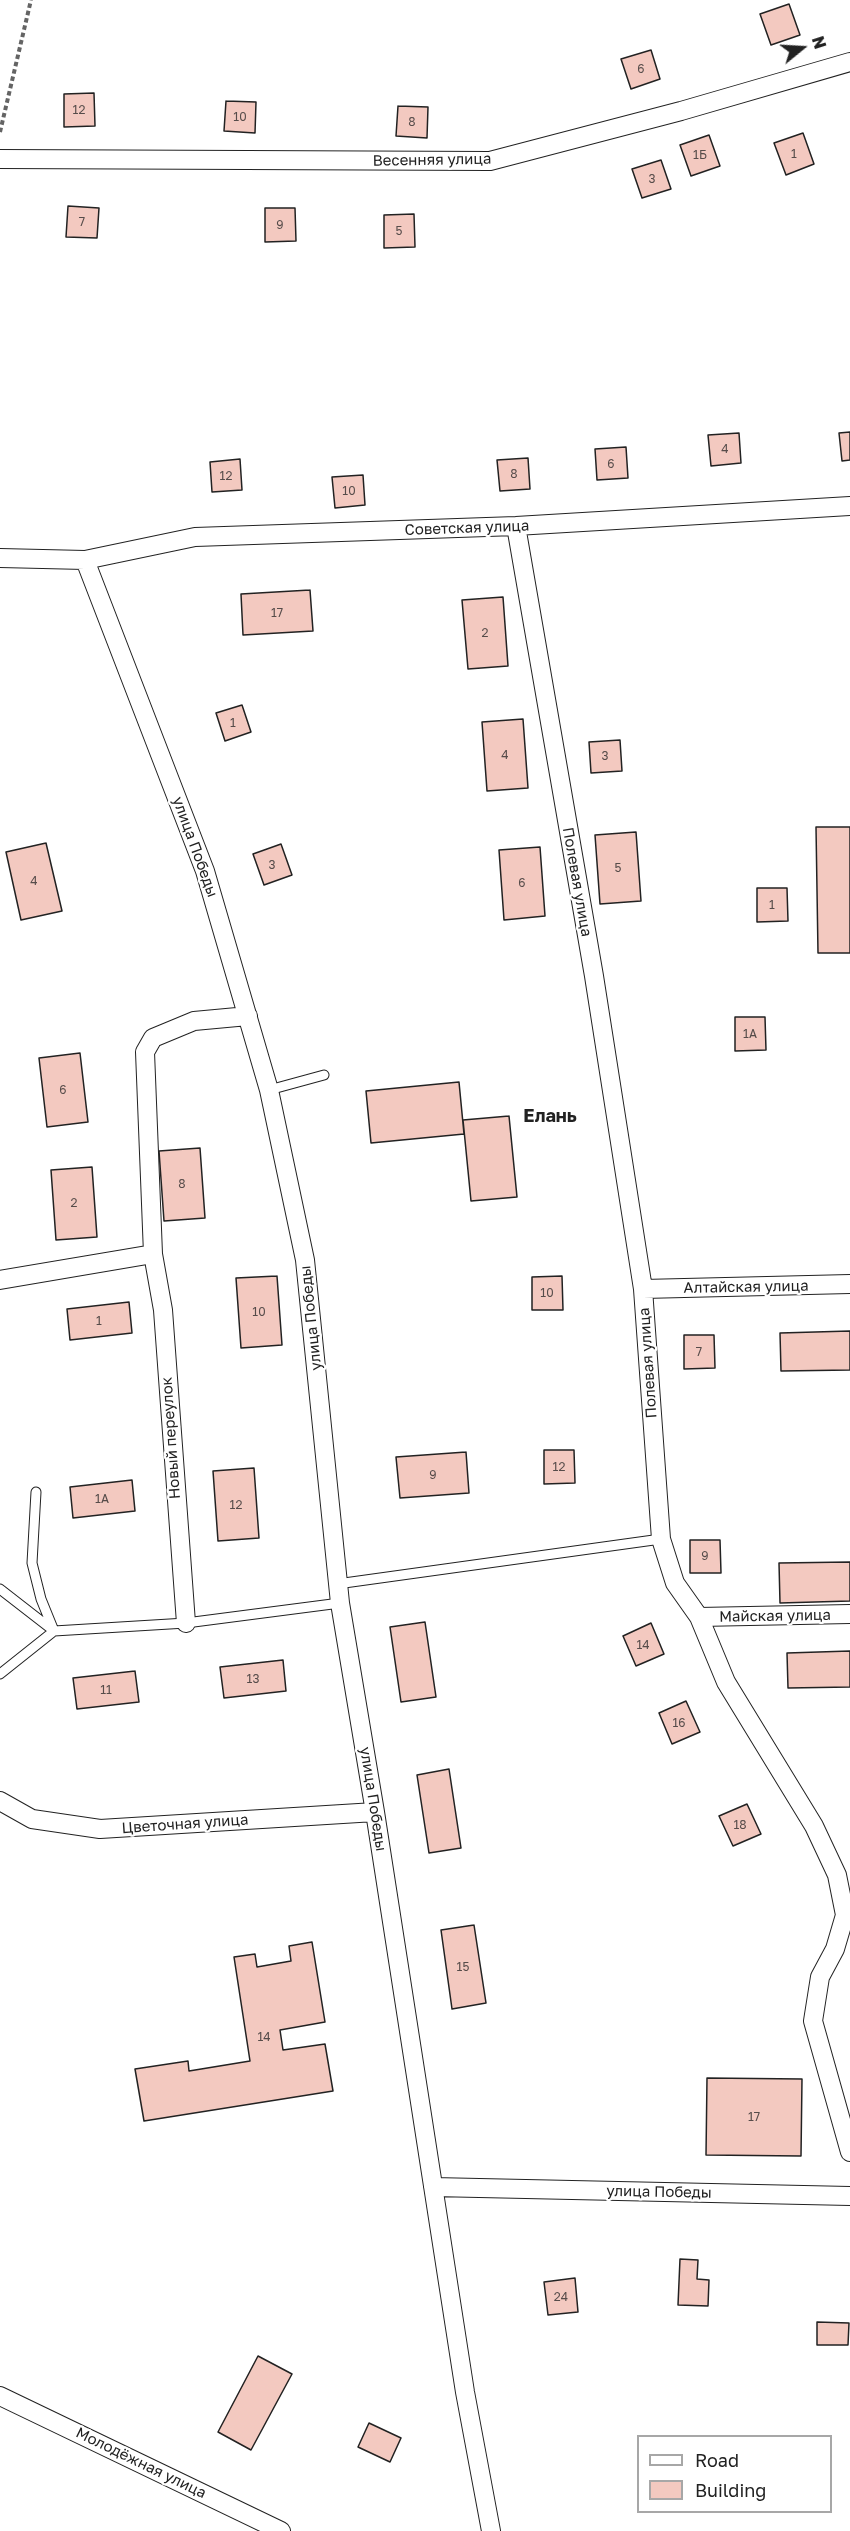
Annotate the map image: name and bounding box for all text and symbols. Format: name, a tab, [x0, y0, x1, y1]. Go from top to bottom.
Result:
north arrow	[772, 18, 832, 78]
text: N	[808, 34, 831, 51]
house number: 6	[637, 62, 645, 76]
house number: 12	[73, 103, 85, 117]
house number: 10	[233, 110, 247, 124]
house number: 8	[408, 115, 416, 129]
house number: 1	[791, 147, 797, 161]
house number: 1Б	[693, 148, 707, 162]
street label: Весенняя улица	[372, 150, 492, 170]
house number: 3	[648, 172, 656, 186]
house number: 7	[79, 215, 85, 229]
house number: 9	[276, 218, 284, 232]
house number: 5	[396, 224, 402, 238]
house number: 4	[721, 442, 729, 456]
house number: 6	[607, 457, 615, 471]
house number: 8	[510, 467, 518, 481]
house number: 12	[220, 469, 232, 483]
house number: 10	[342, 484, 356, 498]
street label: Советская улица	[404, 517, 530, 539]
house number: 17	[271, 606, 283, 620]
house number: 2	[482, 626, 488, 640]
house number: 1	[230, 716, 236, 730]
house number: 4	[501, 748, 509, 762]
house number: 3	[601, 749, 609, 763]
street label: улица Победы	[169, 794, 221, 900]
street label: Полевая улица	[559, 826, 595, 938]
house number: 3	[268, 858, 276, 872]
house number: 5	[615, 861, 621, 875]
house number: 4	[30, 874, 38, 888]
house number: 6	[518, 876, 526, 890]
house number: 1	[769, 898, 775, 912]
house number: 1А	[743, 1027, 757, 1041]
house number: 6	[59, 1083, 67, 1097]
district label: Елань	[523, 1105, 577, 1127]
house number: 8	[178, 1177, 186, 1191]
house number: 2	[71, 1196, 77, 1210]
street label: улица Победы	[297, 1265, 325, 1371]
street label: Алтайская улица	[683, 1277, 809, 1297]
house number: 10	[540, 1286, 554, 1300]
house number: 10	[252, 1305, 266, 1319]
street label: Полевая улица	[635, 1307, 661, 1419]
house number: 1	[96, 1314, 102, 1328]
house number: 7	[696, 1345, 702, 1359]
street label: Новый переулок	[158, 1376, 184, 1500]
house number: 12	[553, 1460, 565, 1474]
house number: 9	[429, 1468, 437, 1482]
house number: 1А	[95, 1492, 109, 1506]
house number: 12	[230, 1498, 242, 1512]
house number: 9	[701, 1549, 709, 1563]
street label: Майская улица	[719, 1606, 831, 1626]
house number: 14	[636, 1638, 650, 1652]
house number: 13	[247, 1672, 259, 1686]
house number: 11	[100, 1683, 112, 1697]
house number: 16	[672, 1716, 686, 1730]
street label: улица Победы	[356, 1746, 390, 1852]
street label: Цветочная улица	[121, 1811, 249, 1837]
house number: 18	[733, 1818, 747, 1832]
house number: 15	[457, 1960, 469, 1974]
house number: 14	[257, 2030, 271, 2044]
house number: 17	[748, 2110, 760, 2124]
street label: улица Победы	[606, 2182, 712, 2202]
house number: 24	[554, 2290, 568, 2304]
street label: Молодёжная улица	[73, 2424, 209, 2502]
legend	[637, 2435, 832, 2513]
text: Road	[695, 2449, 739, 2471]
text: Building	[695, 2479, 766, 2501]

